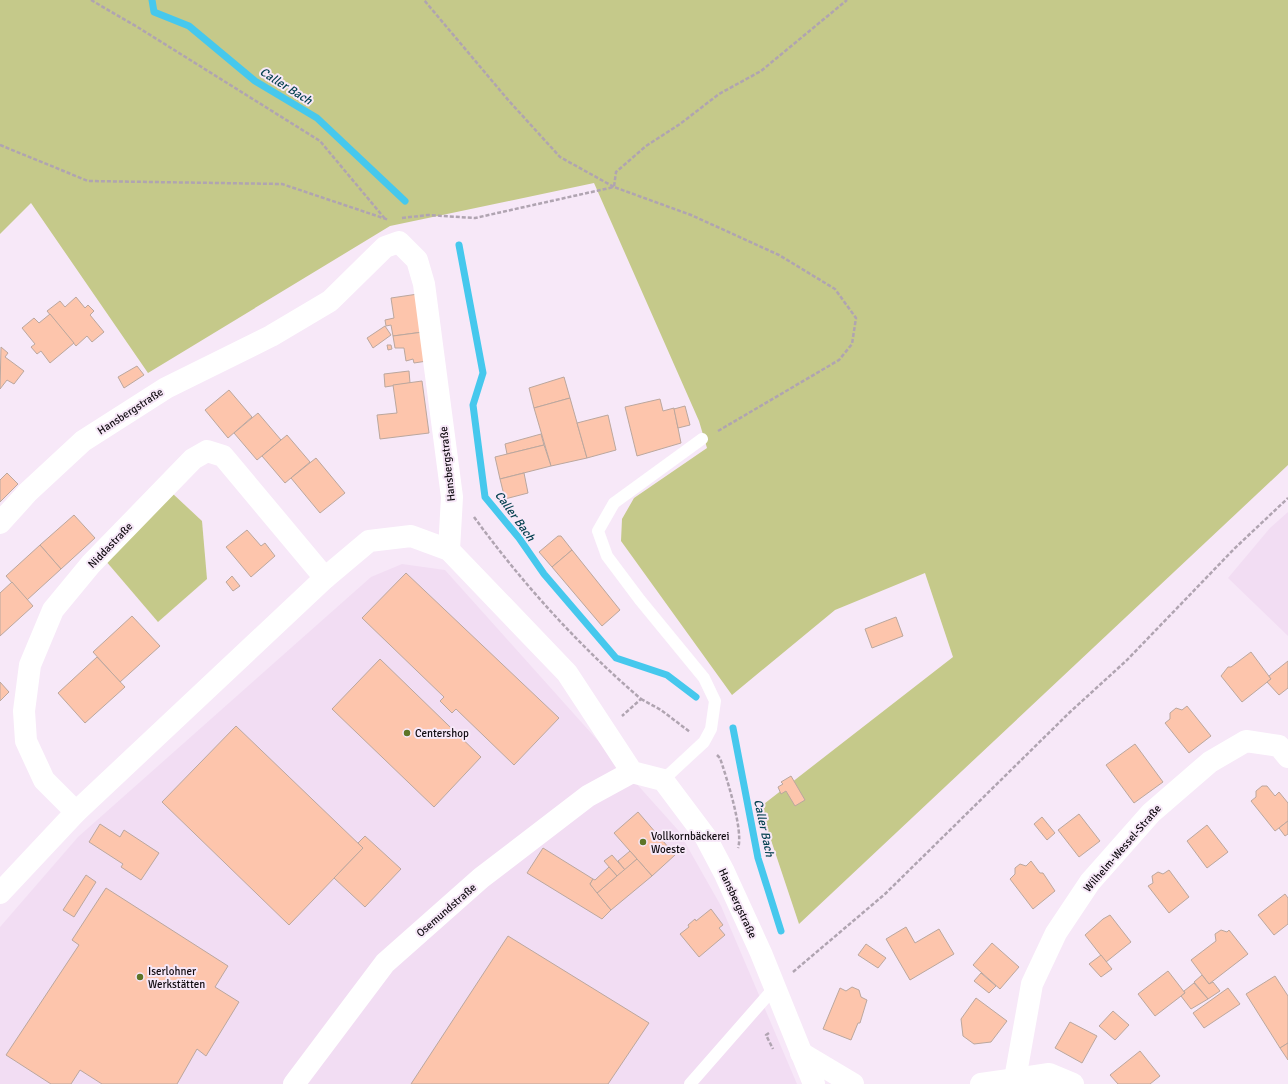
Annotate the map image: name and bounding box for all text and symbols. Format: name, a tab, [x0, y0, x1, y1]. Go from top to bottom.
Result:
water label: Caller Bach	[257, 65, 315, 109]
street label: Hansbergstraße	[95, 385, 165, 437]
street label: Hansbergstraße	[437, 426, 458, 502]
water label: Caller Bach	[491, 488, 538, 545]
street label: Niddastraße	[85, 520, 135, 571]
place label: Centershop	[415, 727, 469, 740]
marker: Centershop	[402, 728, 412, 738]
water label: Caller Bach	[750, 798, 777, 859]
street label: Wilhelm-Wessel-Straße	[1081, 802, 1164, 895]
place label: Vollkornbäckerei Woeste	[651, 830, 730, 856]
marker: Vollkornbäckerei Woeste	[638, 837, 648, 847]
street label: Hansbergstraße	[716, 866, 759, 940]
street label: Osemundstraße	[414, 881, 479, 940]
place label: Iserlohner Werkstätten	[148, 965, 205, 991]
marker: Iserlohner Werkstätten	[135, 972, 145, 982]

